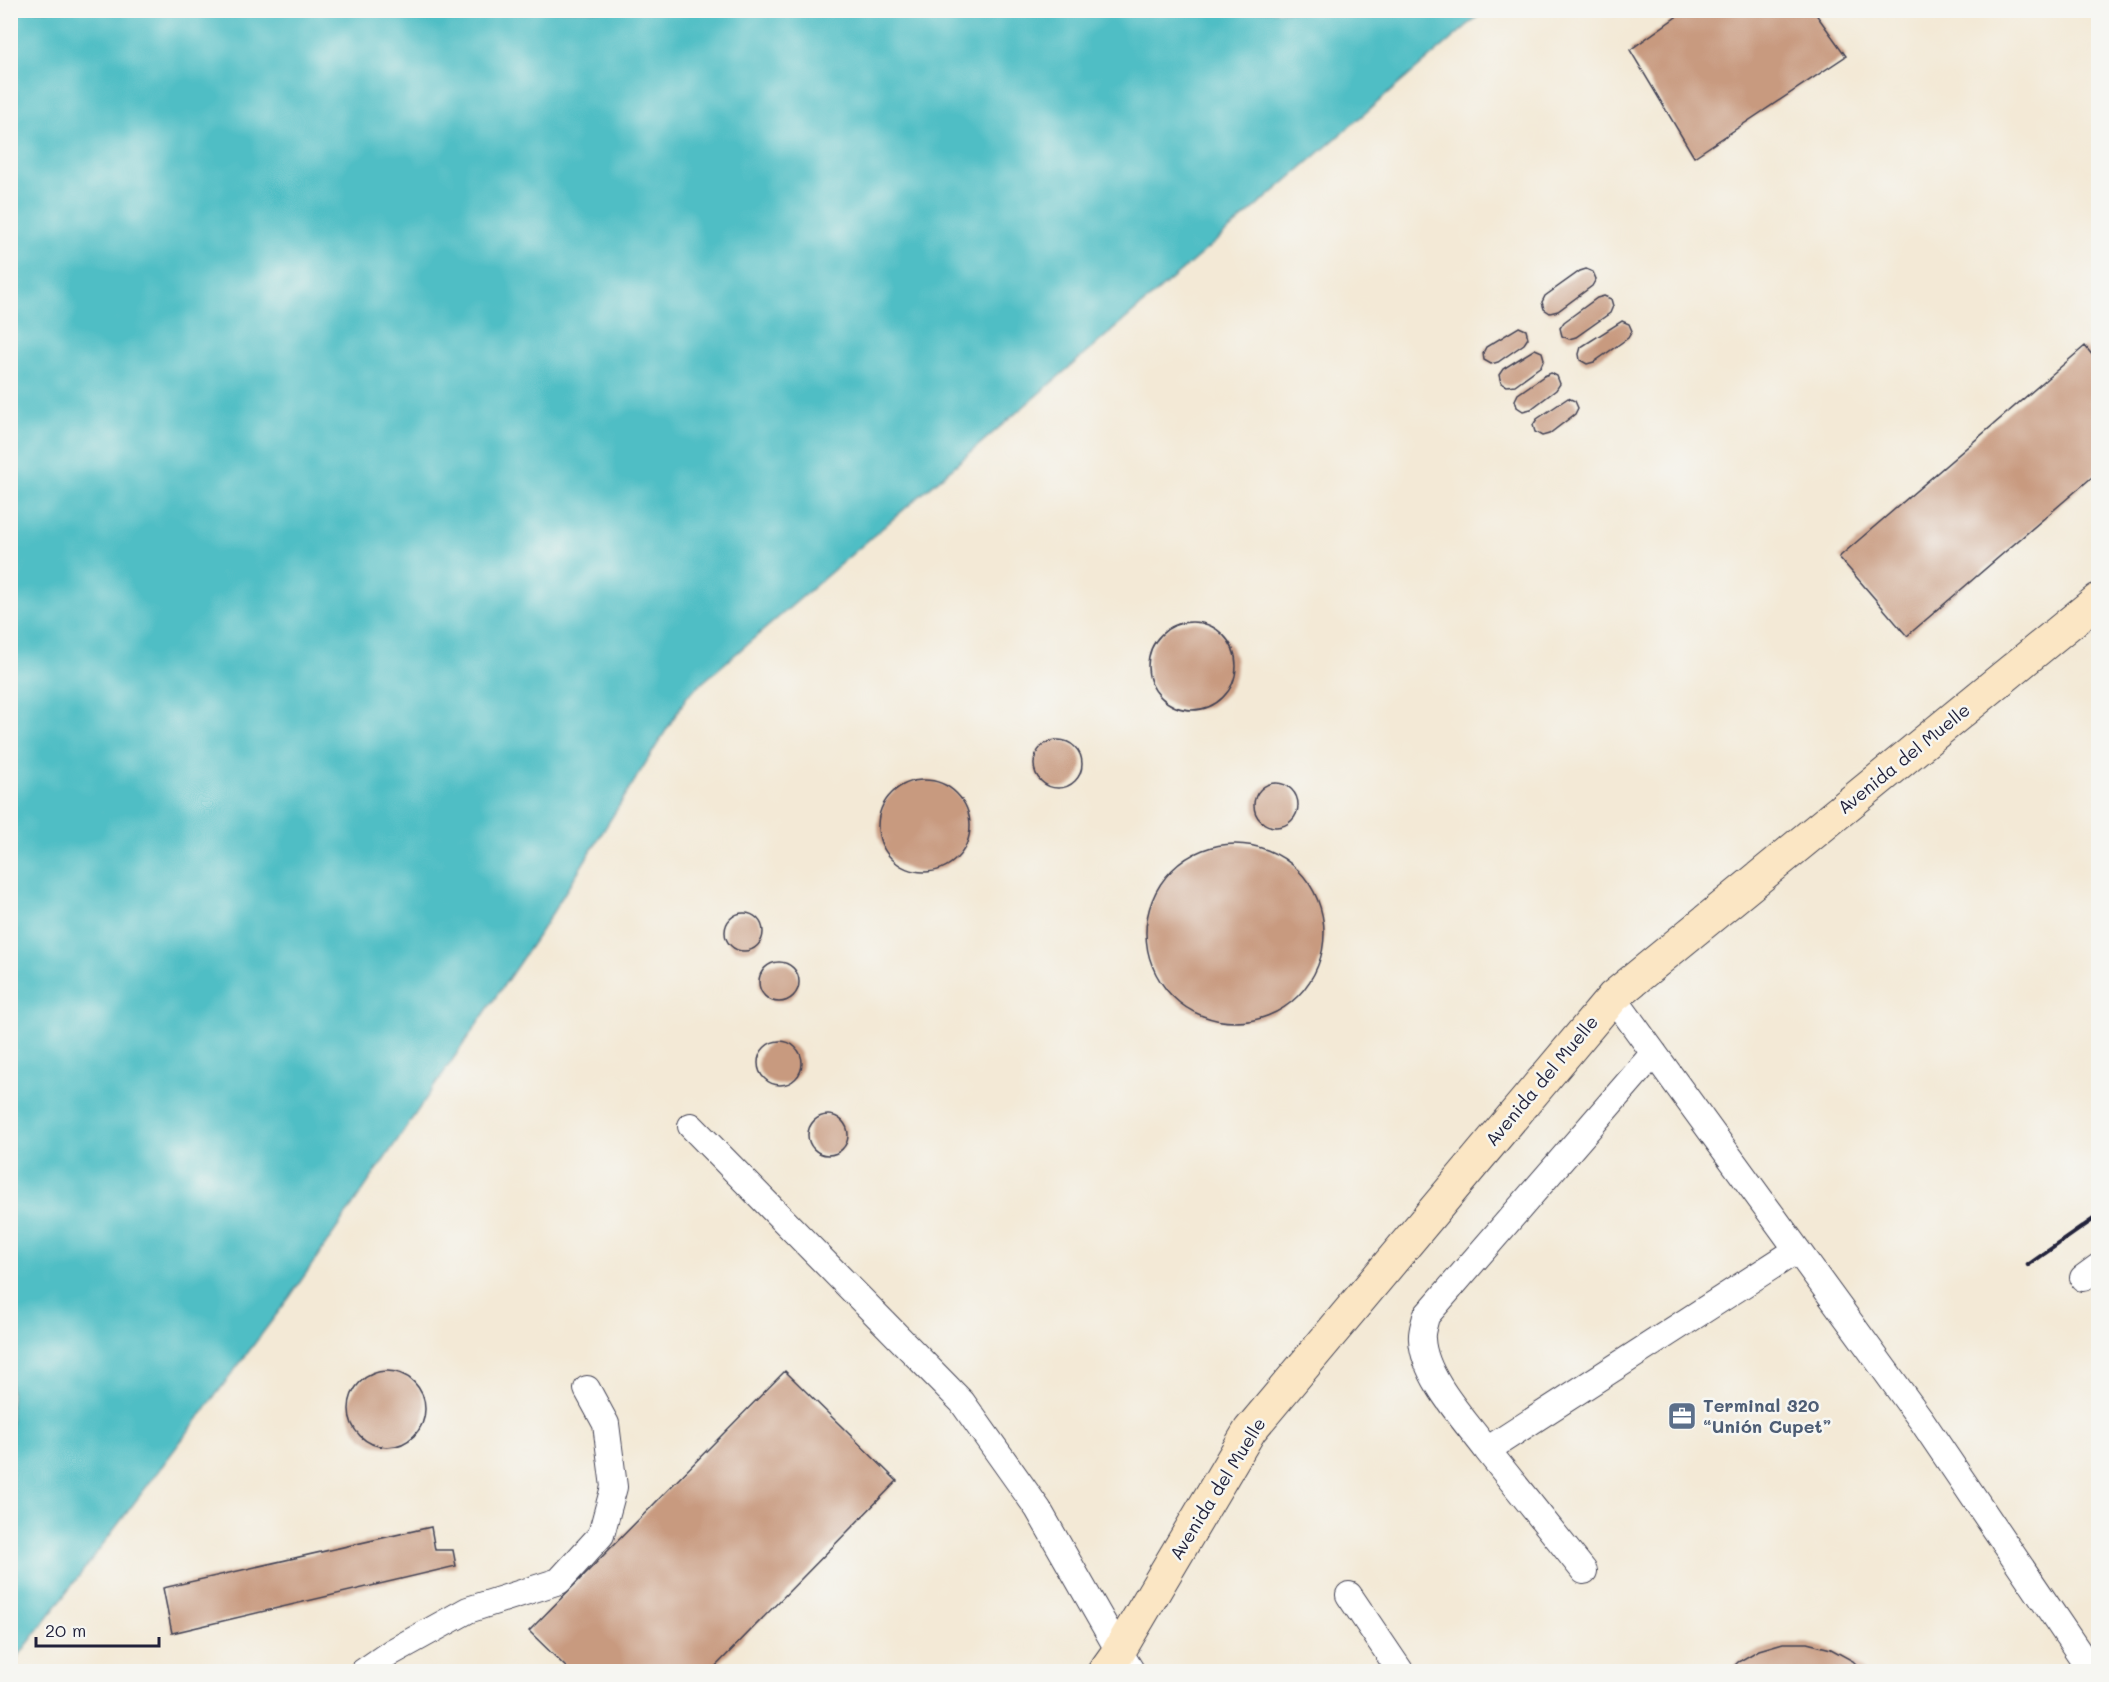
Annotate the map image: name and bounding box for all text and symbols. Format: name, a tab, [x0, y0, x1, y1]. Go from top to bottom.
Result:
street label: Avenida del Muelle	[1832, 697, 1974, 819]
street label: Avenida del Muelle	[1479, 1010, 1603, 1151]
place label: Terminal 320 “Unión Cupet”	[1703, 1393, 1831, 1438]
office icon: Terminal 320 “Unión Cupet”	[1666, 1400, 1698, 1432]
street label: Avenida del Muelle	[1164, 1413, 1271, 1564]
scale bar	[36, 1610, 159, 1648]
text: 20 m	[45, 1618, 86, 1642]

